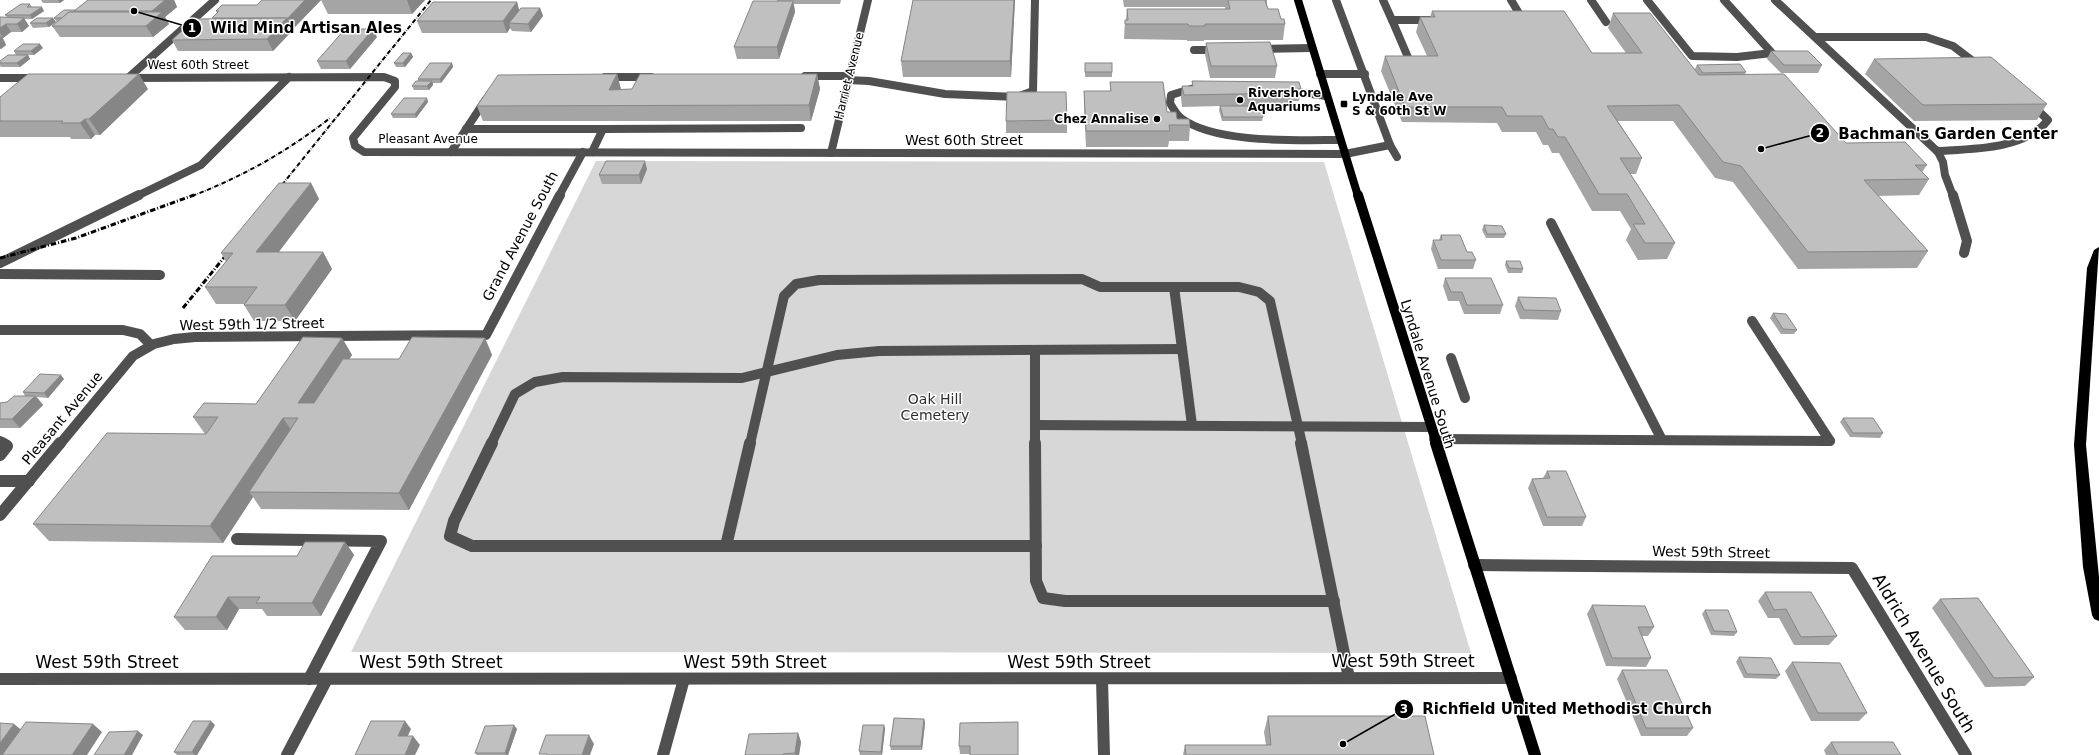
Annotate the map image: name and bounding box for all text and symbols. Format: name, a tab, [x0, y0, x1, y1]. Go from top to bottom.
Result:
callout: Wild Mind Artisan Ales	[182, 14, 410, 41]
text: Wild Mind Artisan Ales	[210, 19, 402, 37]
text: 1	[188, 21, 196, 35]
street label: Harriet Avenue	[831, 31, 867, 121]
street label: West 60th Street	[147, 58, 249, 72]
place label: Rivershore Aquariums	[1248, 86, 1321, 114]
place label: Lyndale Ave S & 60th St W	[1352, 90, 1446, 118]
marker: Rivershore Aquariums	[1235, 95, 1245, 105]
marker: Lyndale Ave S & 60th St W	[1339, 99, 1349, 109]
place label: Chez Annalise	[1054, 112, 1149, 126]
marker: Chez Annalise	[1152, 114, 1162, 124]
callout: Bachman's Garden Center	[1810, 120, 2065, 147]
text: Bachman's Garden Center	[1838, 125, 2058, 143]
text: 2	[1816, 126, 1824, 140]
street label: Pleasant Avenue	[378, 132, 478, 146]
street label: West 60th Street	[905, 132, 1024, 148]
street label: Grand Avenue South	[479, 168, 561, 304]
street label: Lyndale Avenue South	[1398, 297, 1458, 451]
street label: West 59th 1/2 Street	[179, 315, 325, 333]
street label: Pleasant Avenue	[19, 368, 105, 468]
park label: Oak Hill Cemetery	[901, 391, 969, 423]
street label: West 59th Street	[1652, 543, 1771, 561]
street label: Aldrich Avenue South	[1868, 570, 1980, 736]
street label: West 59th Street	[1331, 651, 1475, 671]
street label: West 59th Street	[35, 652, 179, 672]
street label: West 59th Street	[359, 652, 503, 672]
street label: West 59th Street	[683, 652, 827, 672]
street label: West 59th Street	[1007, 652, 1151, 672]
callout: Richfield United Methodist Church	[1394, 695, 1720, 722]
text: Richfield United Methodist Church	[1422, 700, 1712, 718]
text: 3	[1400, 702, 1408, 716]

